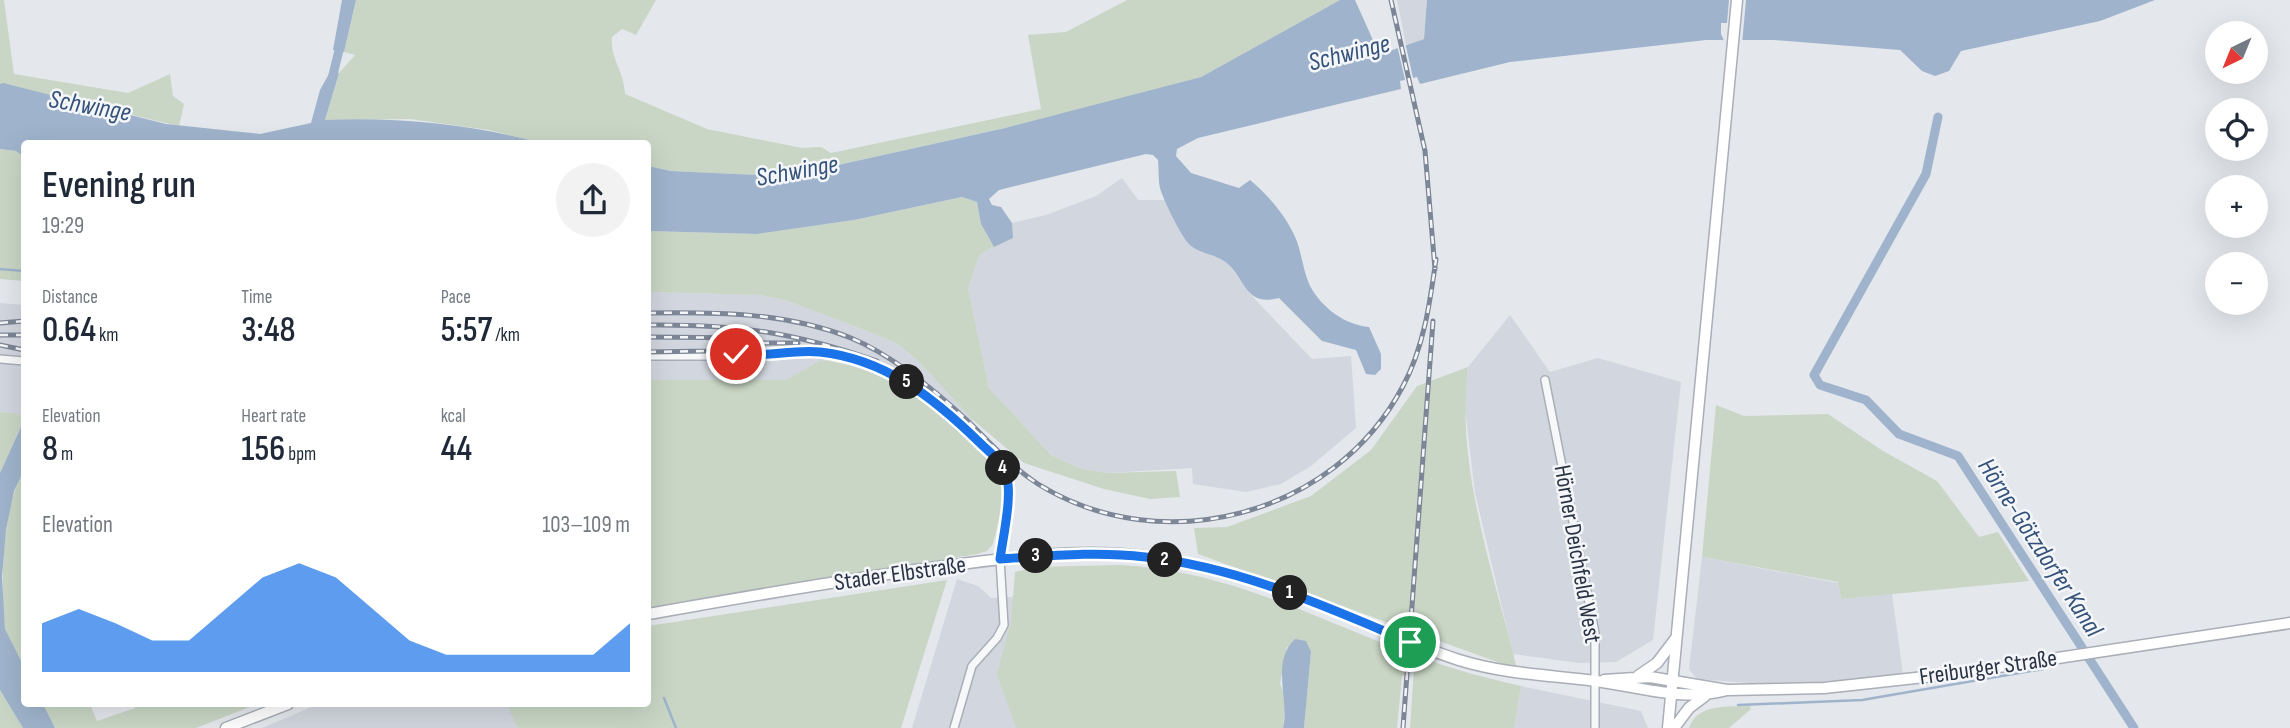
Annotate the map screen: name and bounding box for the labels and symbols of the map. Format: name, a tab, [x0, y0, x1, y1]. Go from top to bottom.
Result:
north arrow	[2205, 21, 2268, 84]
water label: Schwinge	[1305, 28, 1393, 79]
water label: Schwinge	[46, 84, 133, 129]
water label: Schwinge	[754, 149, 841, 194]
pin	[706, 324, 766, 384]
pin: 5	[890, 364, 925, 400]
pin: 4	[986, 450, 1020, 486]
water label: Hörne-Götzdorfer Kanal	[1971, 453, 2110, 644]
street label: Hörner Deichfeld West	[1548, 463, 1607, 646]
pin: 3	[1018, 538, 1054, 574]
pin: 2	[1148, 542, 1182, 578]
street label: Stader Elbstraße	[832, 550, 968, 597]
pin: 1	[1272, 576, 1308, 610]
pin	[1380, 612, 1440, 672]
street label: Freiburger Straße	[1917, 643, 2059, 692]

